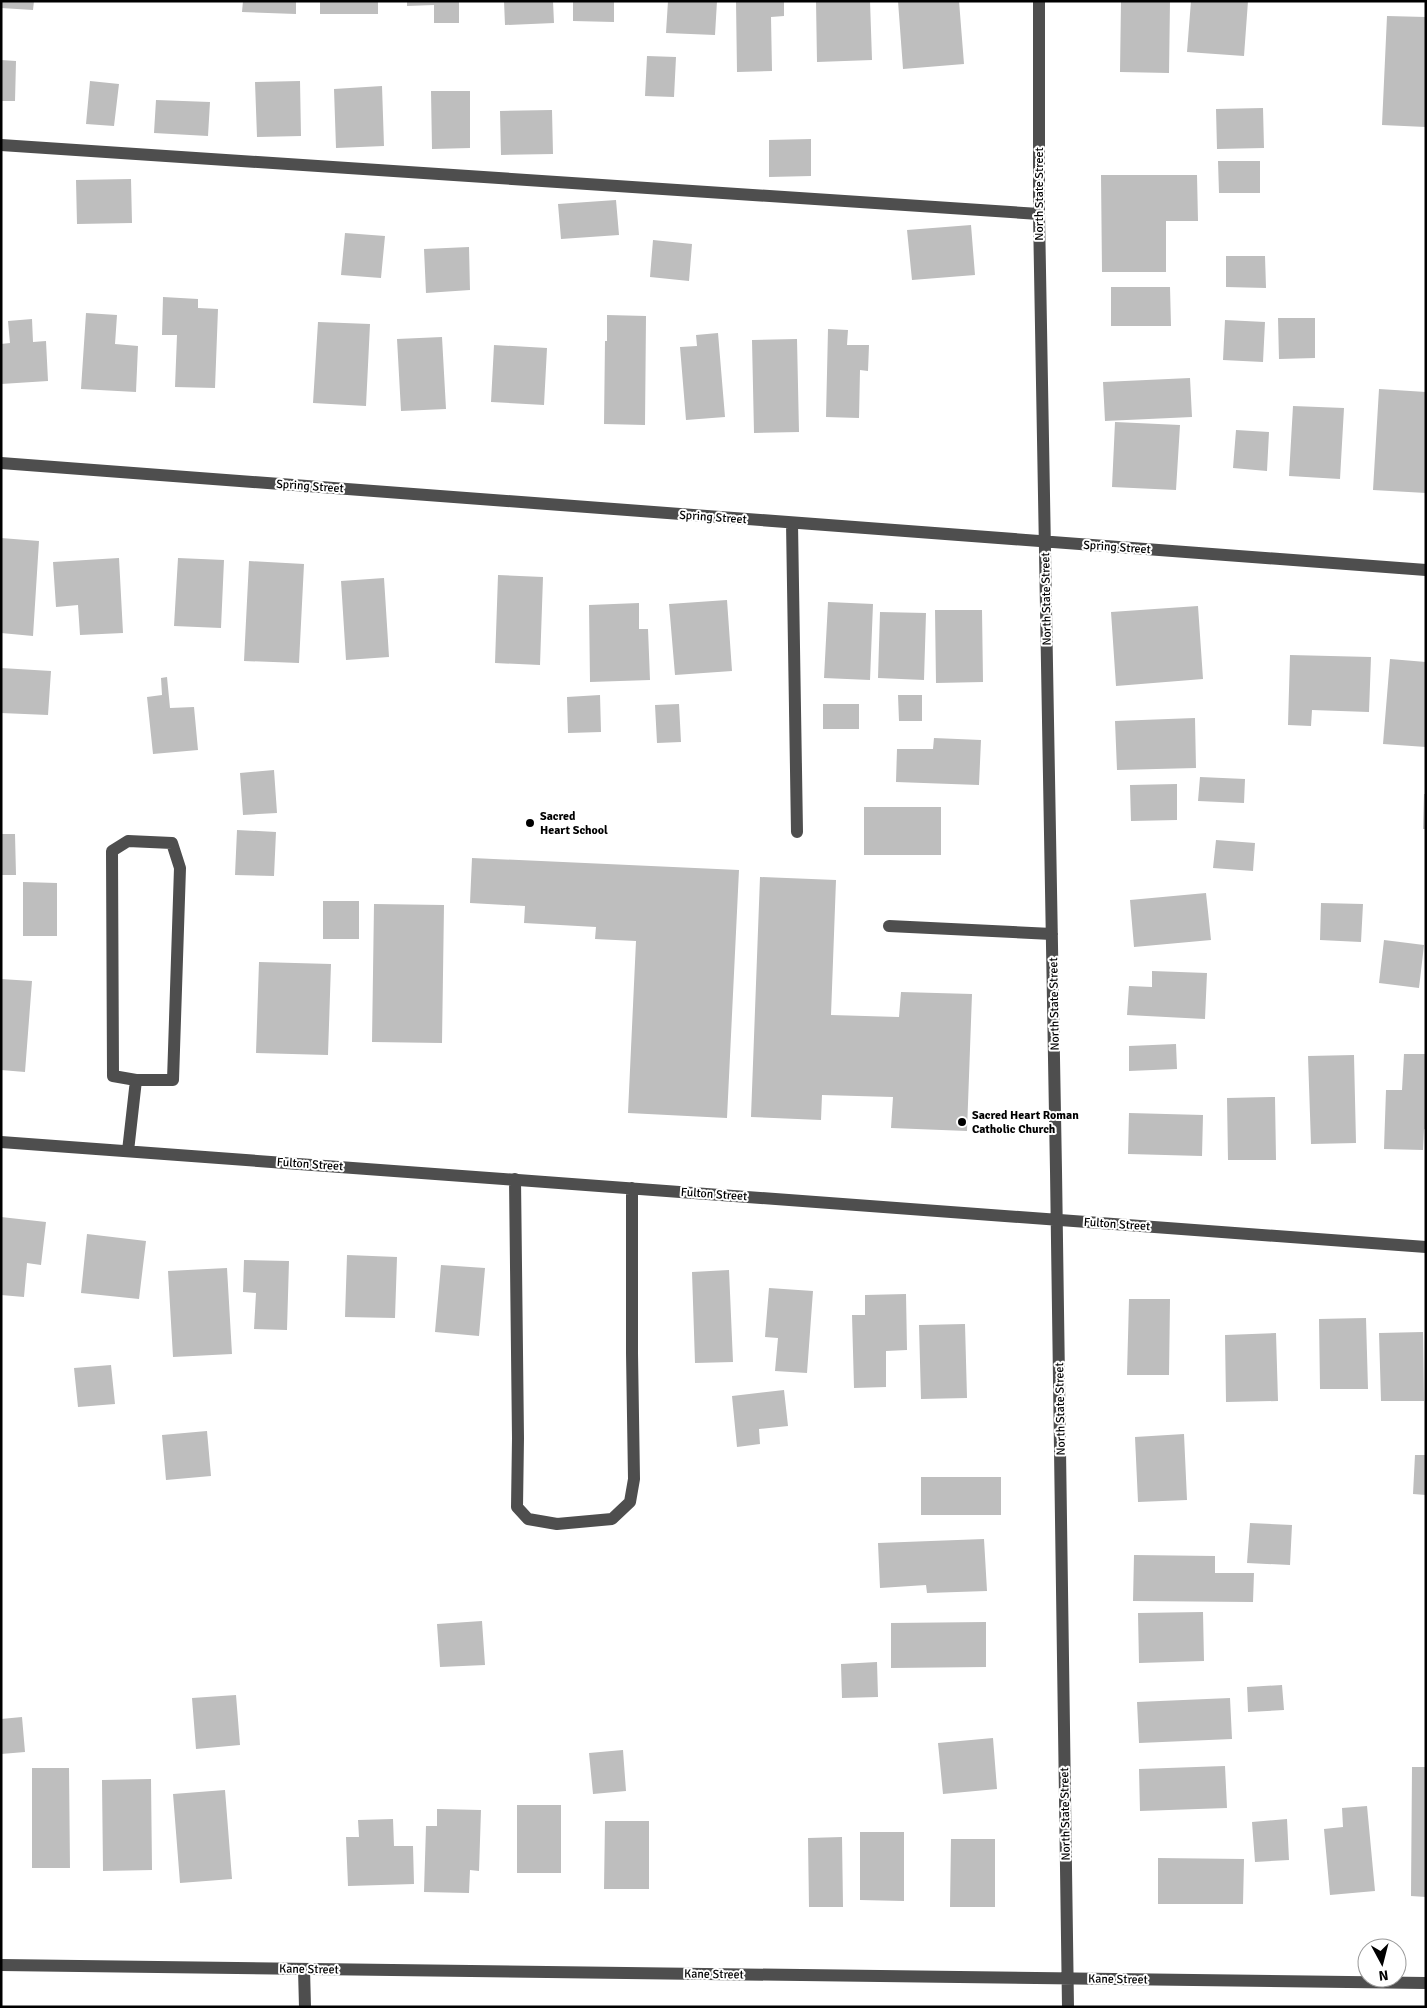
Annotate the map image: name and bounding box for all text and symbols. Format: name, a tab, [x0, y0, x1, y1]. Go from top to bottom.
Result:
street label: North State Street	[1032, 147, 1047, 241]
street label: Spring Street	[276, 477, 344, 496]
street label: Spring Street	[679, 508, 747, 527]
street label: Spring Street	[1083, 538, 1151, 557]
street label: North State Street	[1038, 552, 1055, 646]
place label: Sacred Heart School	[540, 809, 608, 838]
marker: Sacred Heart School	[524, 817, 536, 829]
street label: North State Street	[1046, 957, 1063, 1051]
place label: Sacred Heart Roman Catholic Church	[972, 1108, 1079, 1137]
marker: Sacred Heart Roman Catholic Church	[956, 1116, 968, 1128]
street label: Fulton Street	[276, 1155, 344, 1174]
street label: Fulton Street	[680, 1185, 748, 1204]
street label: Fulton Street	[1083, 1215, 1151, 1234]
street label: North State Street	[1052, 1362, 1069, 1456]
street label: North State Street	[1057, 1767, 1074, 1861]
north arrow	[1357, 1938, 1407, 1988]
street label: Kane Street	[279, 1961, 339, 1978]
street label: Kane Street	[684, 1966, 744, 1983]
text: N	[1378, 1966, 1389, 1984]
street label: Kane Street	[1088, 1971, 1148, 1988]

